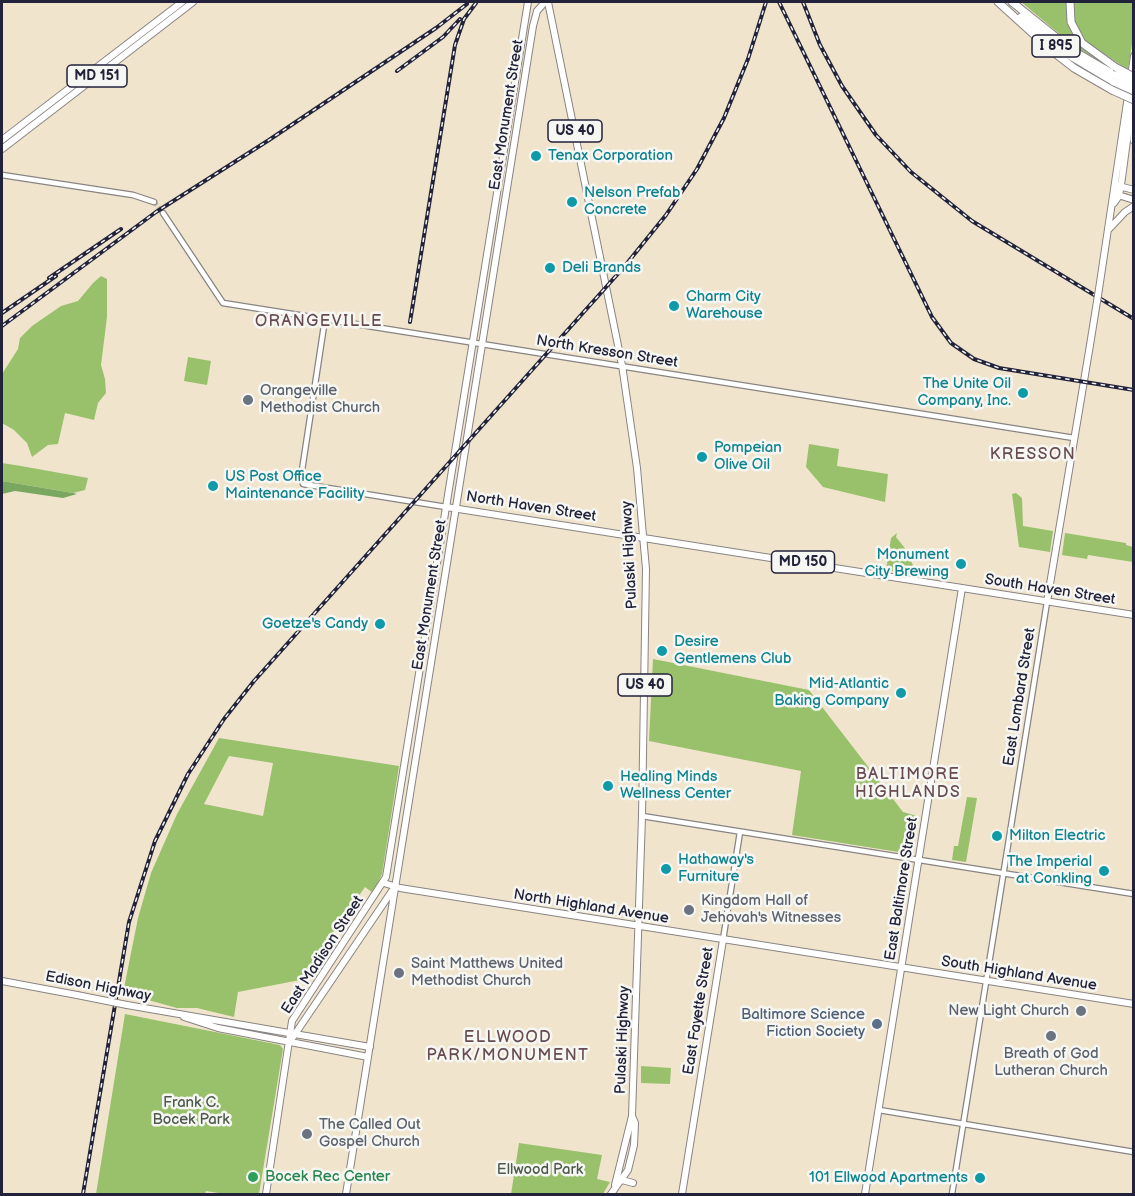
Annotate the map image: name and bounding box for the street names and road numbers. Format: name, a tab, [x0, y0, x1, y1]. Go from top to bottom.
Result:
road number: I 895	[1032, 35, 1080, 57]
street label: East Monument Street	[486, 38, 528, 192]
road number: MD 151	[67, 65, 127, 87]
road number: US 40	[548, 120, 602, 142]
street label: North Kresson Street	[535, 332, 679, 372]
street label: North Haven Street	[465, 488, 597, 526]
street label: Pulaski Highway	[618, 500, 642, 610]
street label: East Monument Street	[409, 518, 451, 672]
road number: MD 150	[772, 551, 834, 573]
street label: South Haven Street	[983, 571, 1117, 609]
street label: East Lombard Street	[1000, 627, 1040, 767]
road number: US 40	[618, 674, 672, 696]
street label: East Baltimore Street	[882, 816, 922, 962]
street label: North Highland Avenue	[512, 886, 670, 928]
street label: East Madison Street	[278, 892, 368, 1018]
street label: East Fayette Street	[680, 946, 718, 1076]
street label: South Highland Avenue	[940, 953, 1098, 995]
street label: Edison Highway	[44, 968, 152, 1006]
street label: Pulaski Highway	[612, 986, 634, 1094]

